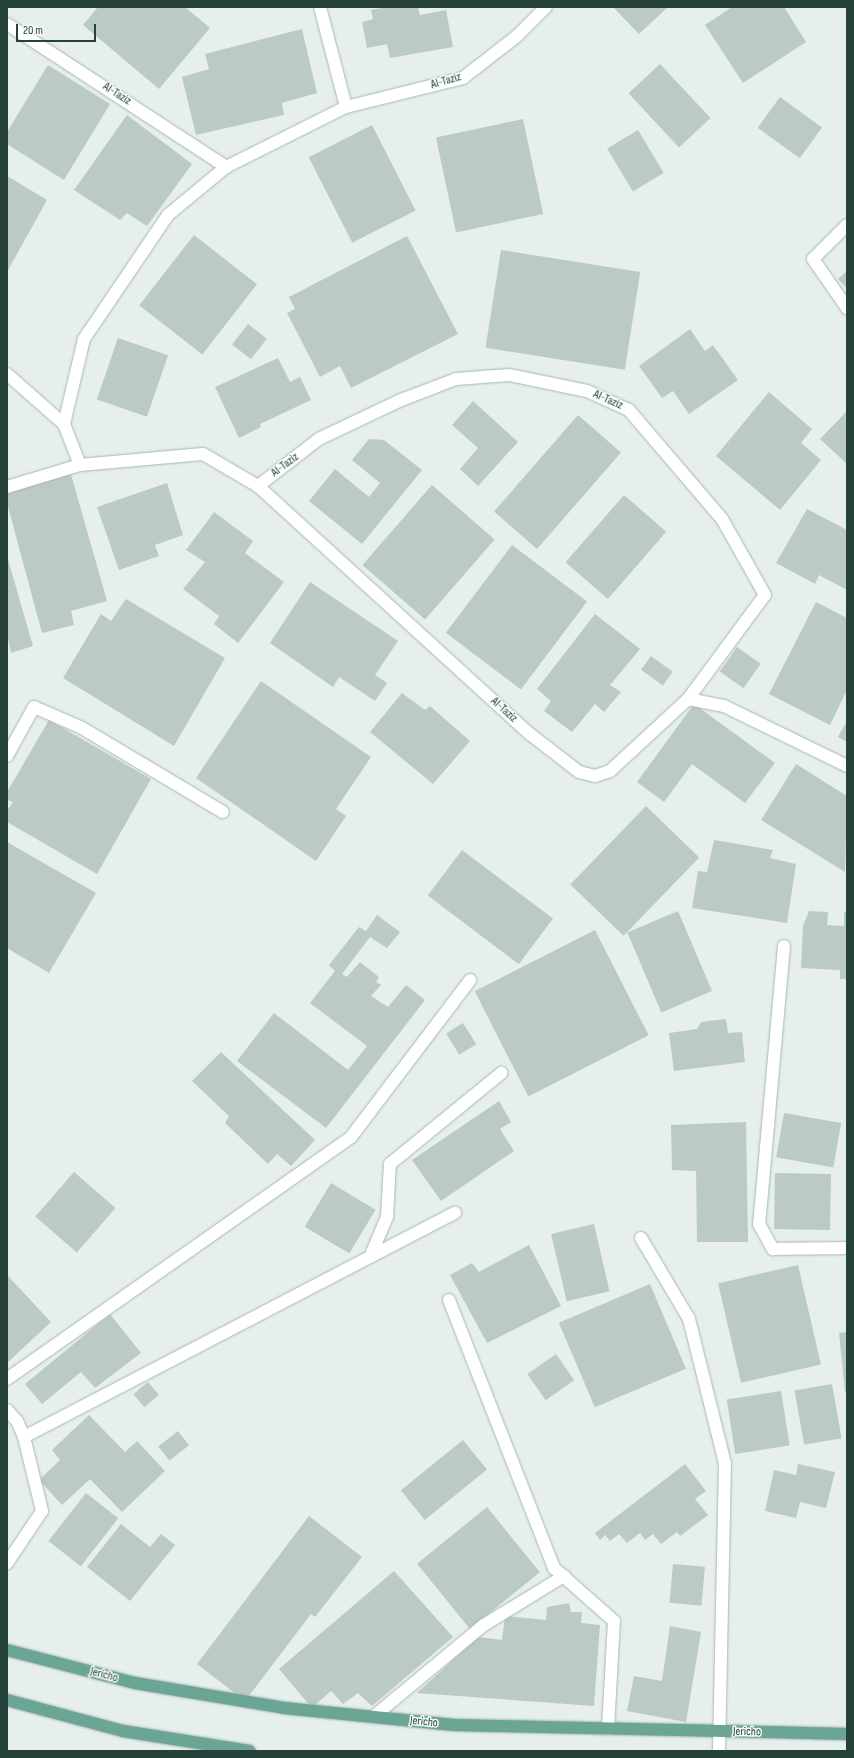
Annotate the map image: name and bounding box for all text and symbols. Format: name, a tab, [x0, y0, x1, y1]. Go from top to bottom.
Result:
scale bar	[18, 16, 98, 42]
text: 20 m	[23, 23, 43, 38]
street label: Al-Taziz	[429, 70, 463, 92]
street label: Al-Taziz	[100, 80, 134, 108]
street label: Al-Taziz	[591, 387, 625, 413]
street label: Al-Taziz	[268, 450, 302, 480]
street label: Al-Taziz	[488, 694, 520, 726]
street label: Jericho	[89, 1664, 119, 1686]
street label: Jericho	[409, 1713, 439, 1731]
street label: Jericho	[733, 1725, 761, 1739]

